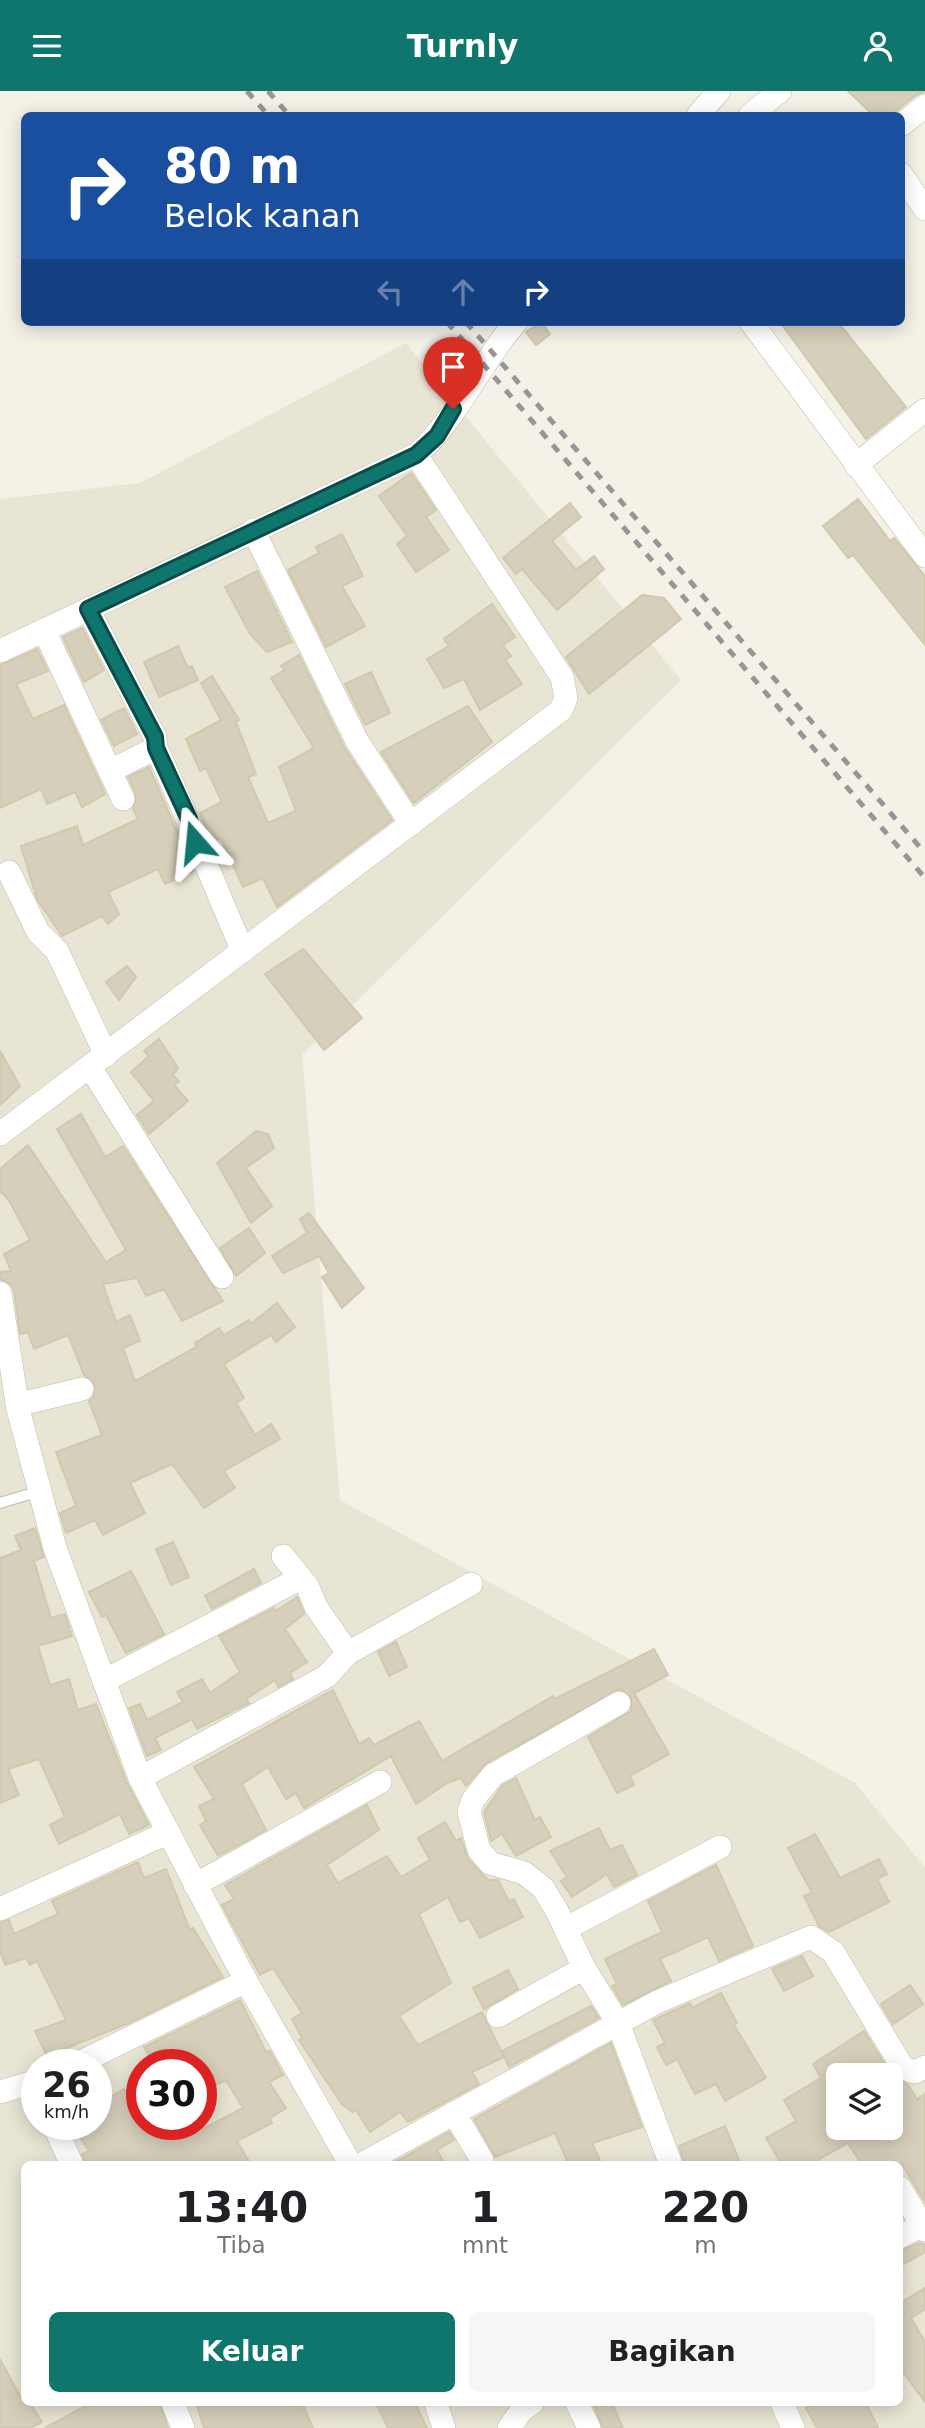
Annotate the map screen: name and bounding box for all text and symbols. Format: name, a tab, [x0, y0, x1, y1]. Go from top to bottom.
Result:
icon: menu	[28, 27, 66, 65]
text: Turnly	[407, 27, 518, 65]
icon: person	[859, 27, 897, 65]
text: 80 m	[164, 138, 300, 195]
icon: right	[49, 140, 140, 231]
text: Belok kanan	[164, 197, 361, 235]
icon: left	[371, 273, 409, 311]
icon: ahead	[444, 273, 482, 311]
icon: right	[517, 273, 555, 311]
pin	[423, 337, 483, 409]
icon: arrive	[434, 348, 472, 386]
position arrow	[158, 805, 232, 879]
speed limit sign: 30	[126, 2049, 217, 2140]
map controls	[826, 2063, 903, 2140]
button: layers	[826, 2063, 903, 2140]
text: 26	[42, 2065, 91, 2105]
text: km/h	[44, 2101, 89, 2122]
text: 13:40	[175, 2183, 308, 2232]
text: 1	[470, 2183, 500, 2232]
text: 220	[662, 2183, 749, 2232]
text: Tiba	[217, 2232, 266, 2258]
text: mnt	[462, 2232, 508, 2258]
text: m	[694, 2232, 717, 2258]
button: Keluar	[49, 2312, 455, 2392]
button: Bagikan	[469, 2312, 875, 2392]

